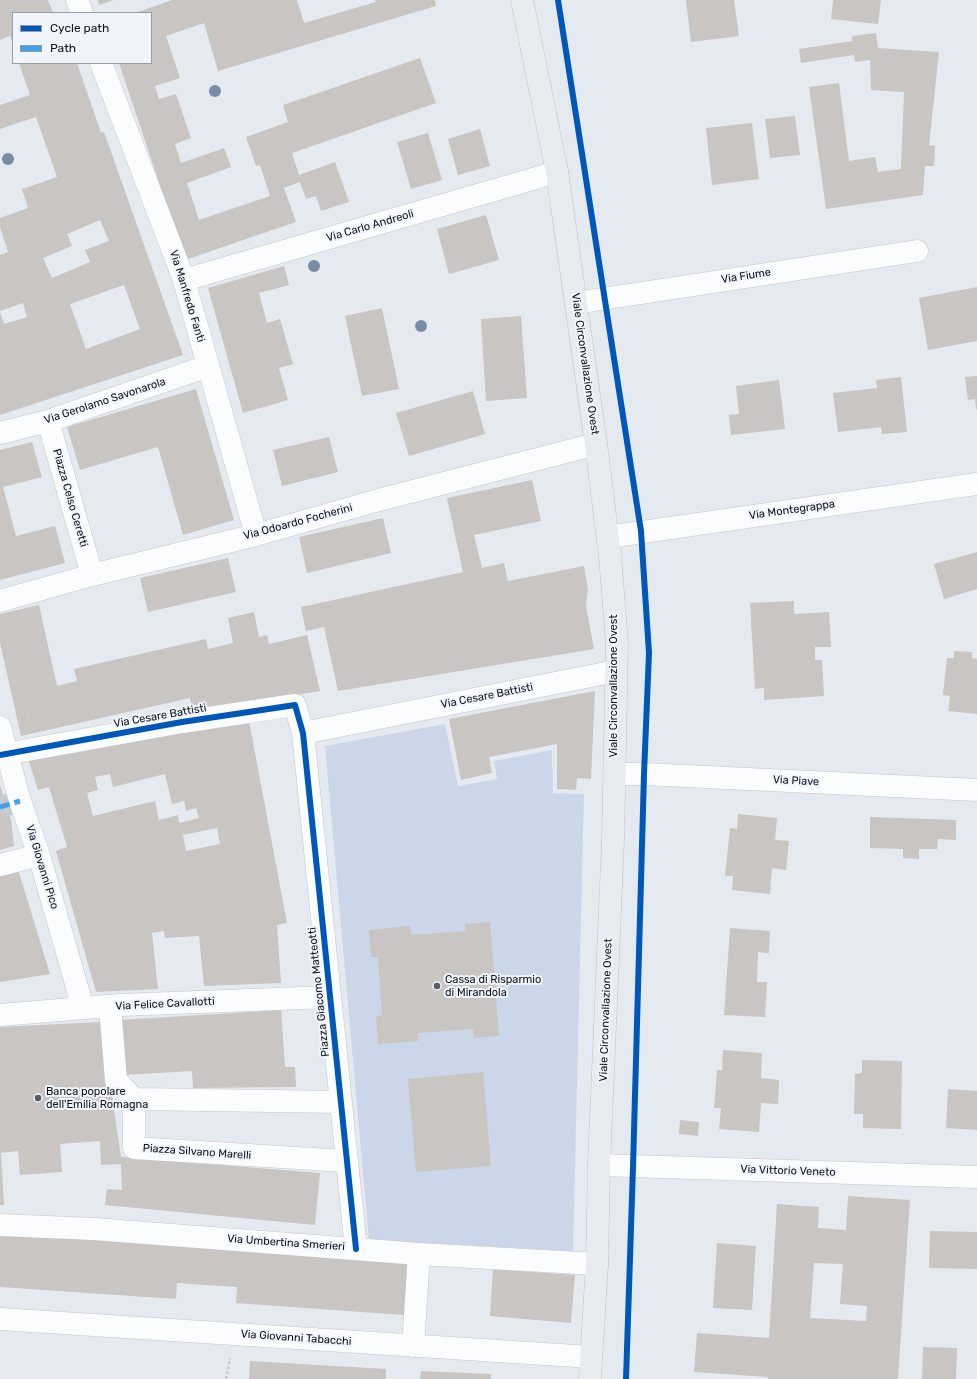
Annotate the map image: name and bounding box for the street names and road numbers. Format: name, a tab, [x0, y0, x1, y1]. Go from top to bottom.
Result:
street label: Via Carlo Andreoli	[325, 207, 415, 245]
street label: Via Manfredo Fanti	[167, 248, 207, 344]
street label: Via Fiume	[720, 266, 772, 286]
street label: Viale Circonvallazione Ovest	[568, 292, 602, 436]
street label: Via Gerolamo Savonarola	[43, 375, 167, 427]
street label: Piazza Celso Ceretti	[50, 447, 90, 549]
street label: Via Montegrappa	[748, 497, 836, 523]
street label: Via Odoardo Focherini	[242, 501, 354, 543]
street label: Viale Circonvallazione Ovest	[607, 614, 621, 758]
street label: Via Cesare Battisti	[440, 681, 534, 711]
street label: Via Cesare Battisti	[113, 701, 207, 731]
street label: Via Piave	[773, 773, 819, 789]
street label: Via Giovanni Pico	[23, 823, 61, 911]
street label: Piazza Giacomo Matteotti	[306, 927, 332, 1057]
street label: Viale Circonvallazione Ovest	[597, 938, 615, 1082]
street label: Via Felice Cavallotti	[115, 995, 215, 1013]
street label: Piazza Silvano Marelli	[142, 1142, 252, 1162]
street label: Via Vittorio Veneto	[740, 1163, 836, 1179]
street label: Via Umbertina Smerieri	[227, 1232, 345, 1254]
street label: Via Giovanni Tabacchi	[240, 1328, 352, 1348]

